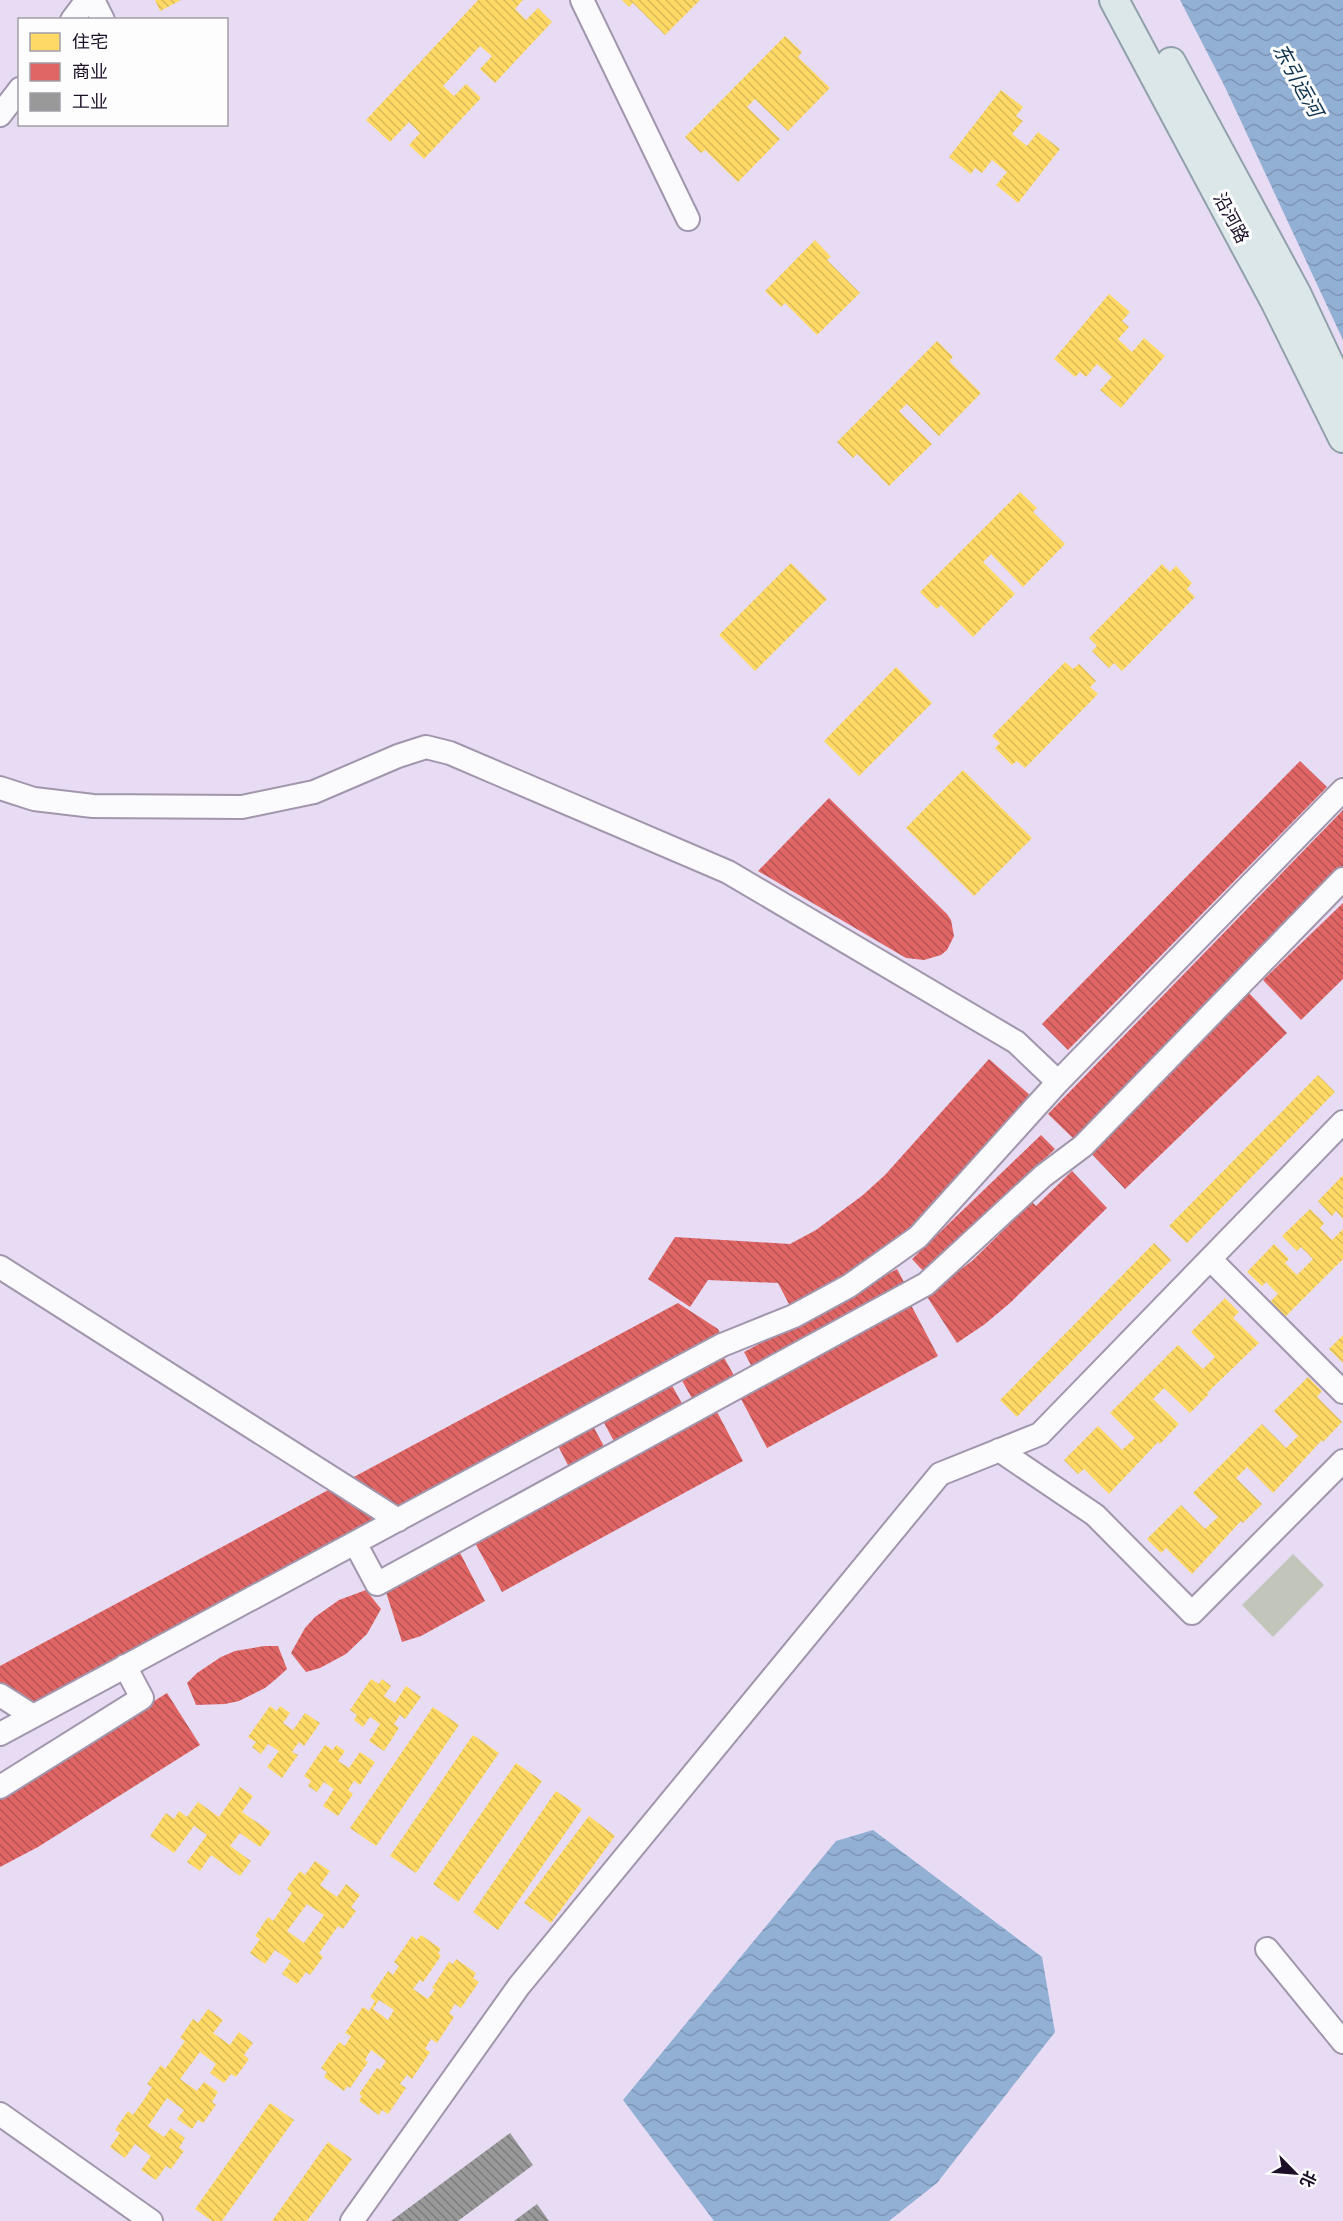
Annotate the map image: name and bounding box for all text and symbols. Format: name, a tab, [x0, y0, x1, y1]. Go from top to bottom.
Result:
legend	[18, 18, 228, 126]
text: 住宅	[72, 31, 108, 53]
water label: 东引运河	[1268, 39, 1330, 124]
text: 商业	[72, 61, 108, 83]
text: 工业	[72, 91, 108, 113]
street label: 沿河路	[1209, 189, 1253, 247]
north arrow	[1265, 2143, 1325, 2203]
text: 北	[1296, 2168, 1320, 2190]

